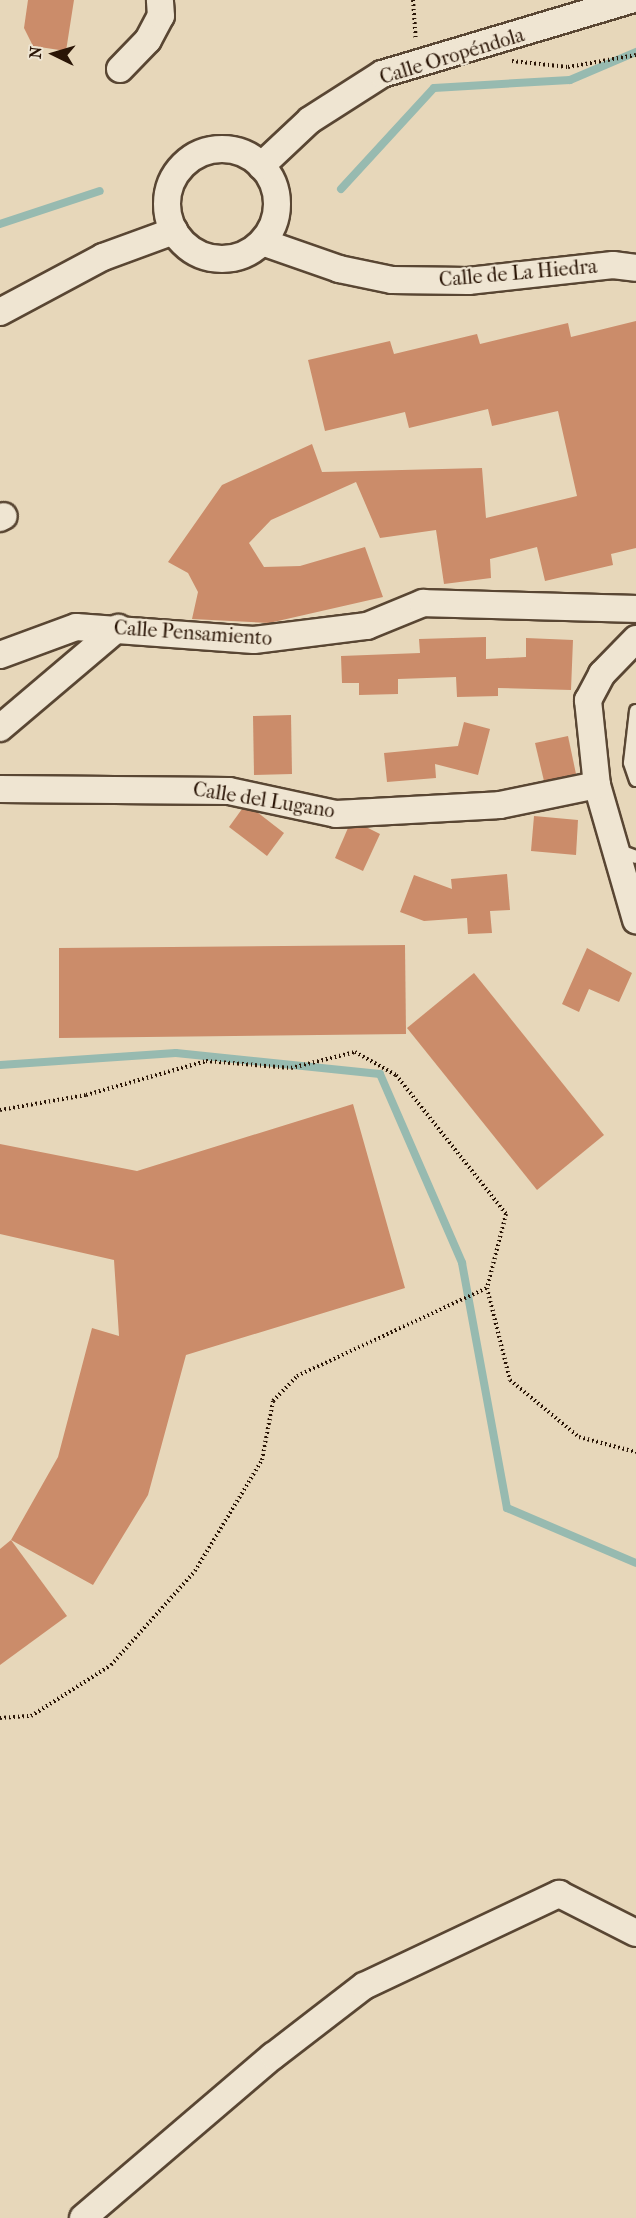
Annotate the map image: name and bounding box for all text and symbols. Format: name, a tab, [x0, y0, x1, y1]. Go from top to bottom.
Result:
street label: Calle Oropéndola	[377, 23, 527, 89]
north arrow	[24, 24, 84, 84]
text: N	[26, 46, 46, 59]
street label: Calle de La Hiedra	[438, 254, 598, 292]
street label: Calle Pensamiento	[113, 615, 273, 651]
street label: Calle del Lugano	[191, 777, 337, 823]

